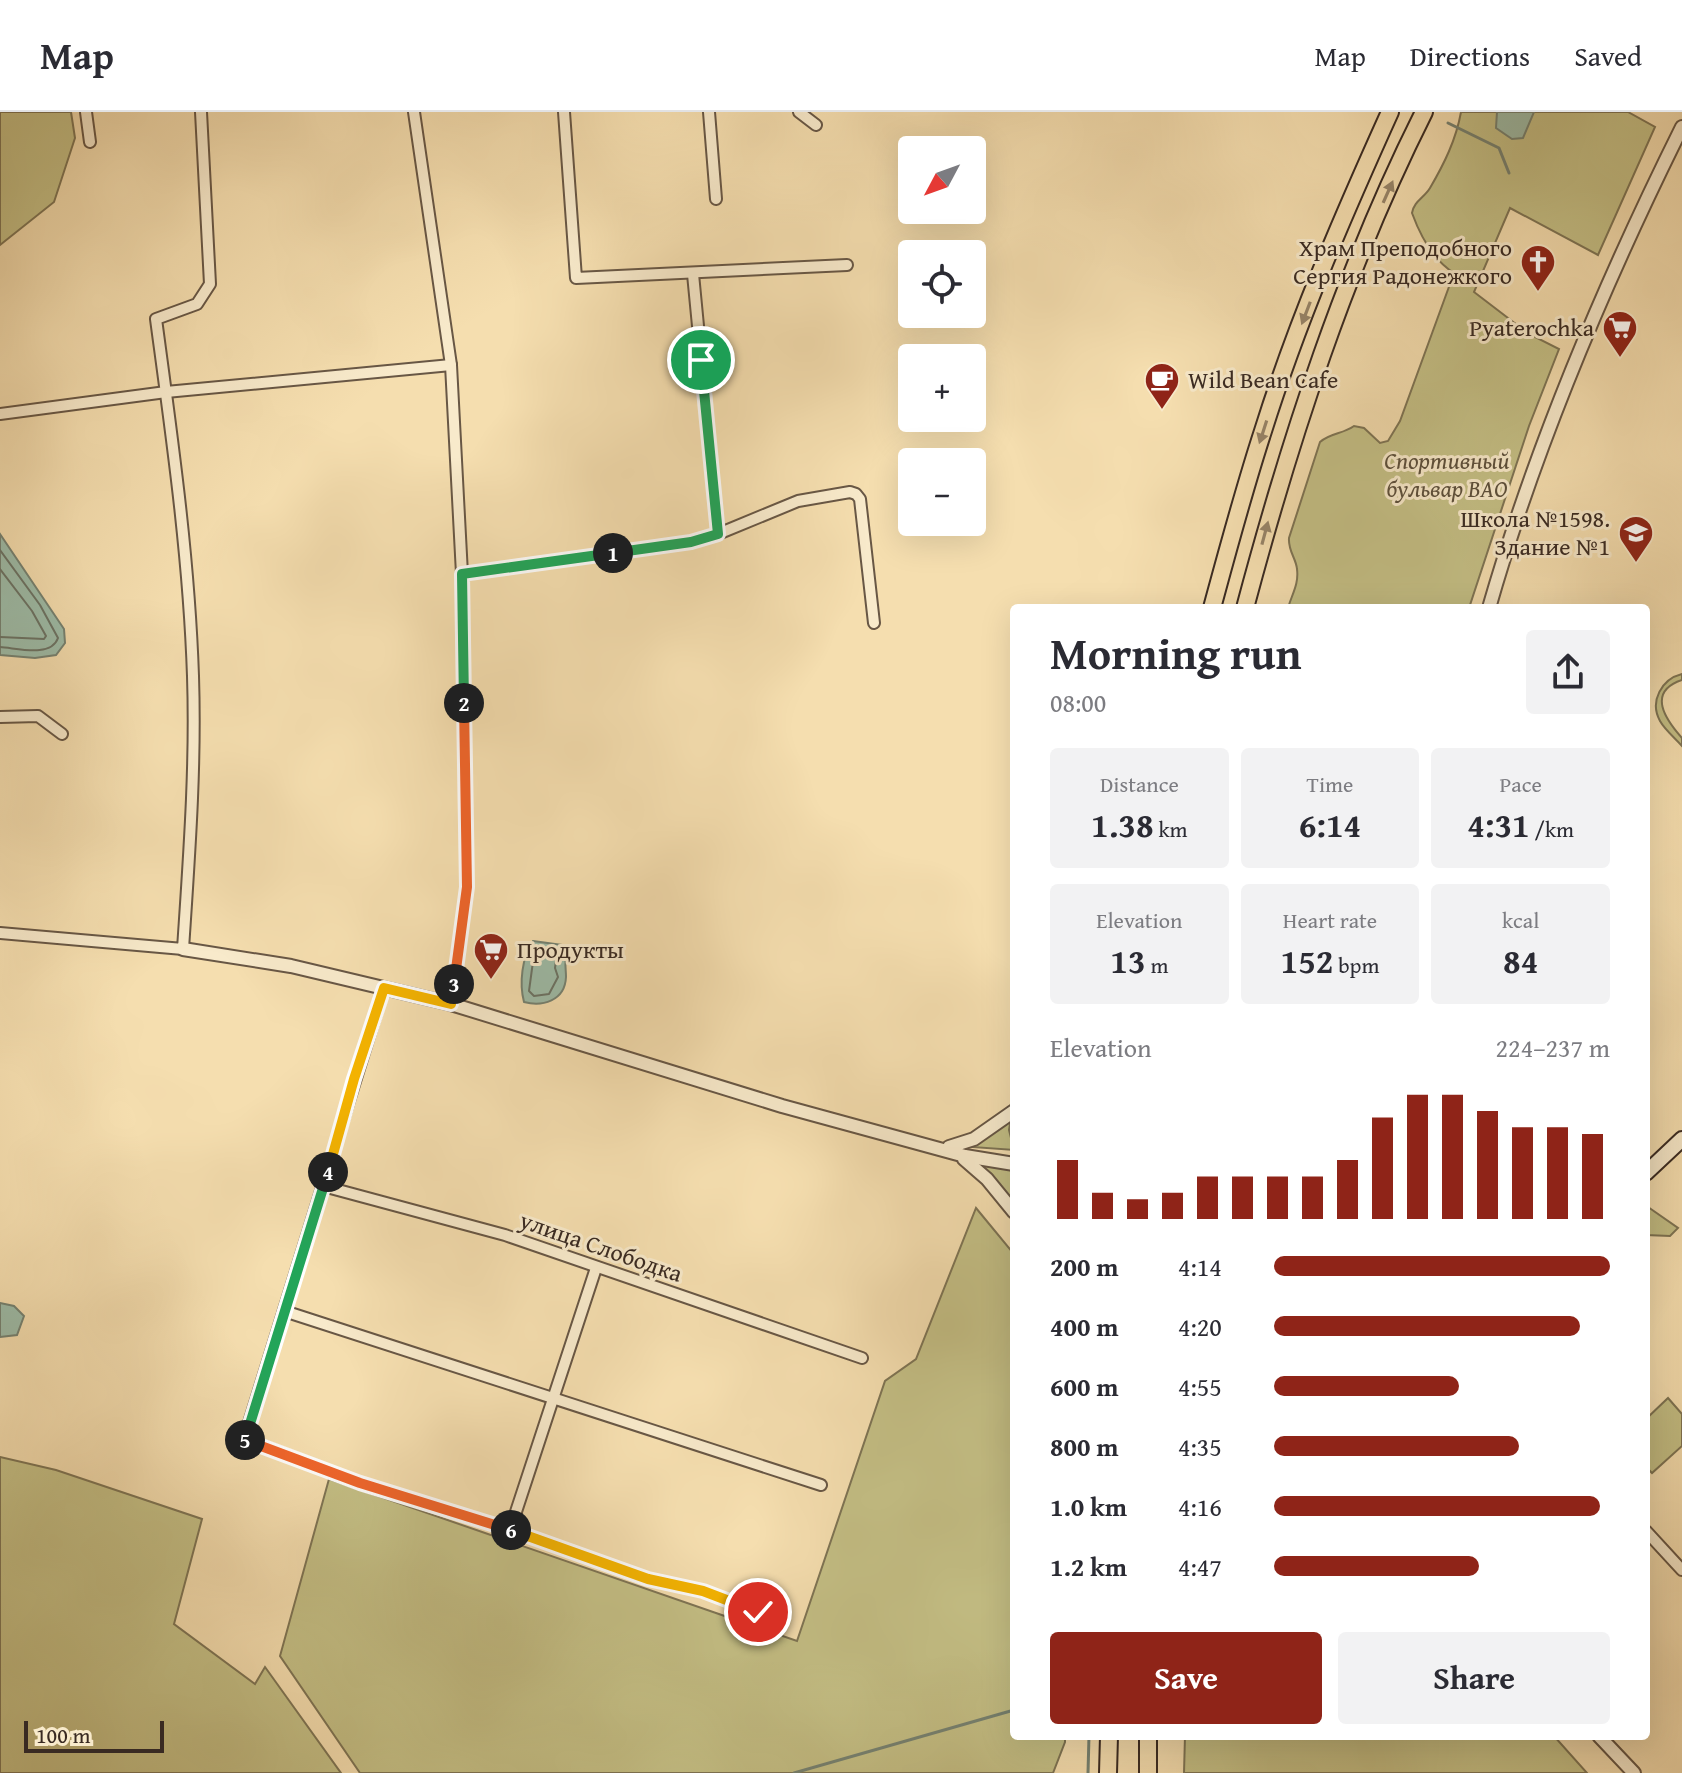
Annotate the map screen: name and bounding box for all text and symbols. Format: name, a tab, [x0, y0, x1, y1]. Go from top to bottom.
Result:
text: Map	[40, 27, 114, 83]
text: Map	[1314, 35, 1366, 76]
text: Directions	[1410, 35, 1530, 76]
text: Saved	[1574, 35, 1642, 76]
north arrow	[898, 136, 986, 224]
map controls	[898, 136, 986, 536]
one-way arrow	[1381, 181, 1395, 204]
place label: Храм Преподобного Сергия Радонежкого	[1293, 230, 1512, 293]
button: locate	[898, 240, 986, 328]
church icon: Храм Преподобного Сергия Радонежкого	[1519, 243, 1557, 293]
one-way arrow	[1299, 301, 1312, 325]
supermarket icon: Pyaterochka	[1601, 309, 1639, 359]
place label: Pyaterochka	[1469, 310, 1595, 345]
pin	[667, 326, 735, 394]
icon: arrive	[679, 338, 723, 382]
button: +	[898, 344, 986, 432]
cafe icon: Wild Bean Cafe	[1143, 361, 1181, 411]
place label: Wild Bean Cafe	[1188, 362, 1338, 397]
one-way arrow	[1256, 420, 1269, 444]
park label: Спортивный бульвар ВАО	[1384, 443, 1510, 506]
button: −	[898, 448, 986, 536]
place label: Школа №1598. Здание №1	[1460, 501, 1610, 564]
school or university icon: Школа №1598. Здание №1	[1617, 514, 1655, 564]
one-way arrow	[1259, 520, 1272, 544]
pin: 1	[593, 533, 633, 573]
text: 1	[607, 537, 619, 569]
text: Morning run	[1050, 621, 1301, 685]
button: share	[1526, 630, 1610, 714]
pin: 2	[444, 683, 484, 723]
text: 08:00	[1050, 683, 1106, 722]
text: 2	[458, 687, 470, 719]
text: Distance	[1100, 768, 1179, 800]
text: Time	[1307, 768, 1353, 800]
text: Pace	[1500, 768, 1542, 800]
text: 1.38	[1091, 800, 1154, 849]
text: 6:14	[1299, 800, 1361, 849]
text: 4:31	[1467, 800, 1530, 849]
text: km	[1154, 813, 1188, 845]
text: /km	[1530, 813, 1574, 845]
text: Elevation	[1096, 904, 1182, 936]
text: Heart rate	[1283, 904, 1377, 936]
text: kcal	[1502, 904, 1539, 936]
supermarket icon: Продукты	[472, 931, 510, 981]
place label: Продукты	[517, 932, 624, 967]
text: 13	[1110, 936, 1146, 985]
text: 152	[1281, 936, 1333, 985]
text: 84	[1503, 936, 1538, 985]
text: m	[1146, 949, 1168, 981]
text: bpm	[1333, 949, 1379, 981]
pin: 3	[434, 964, 474, 1004]
text: 3	[448, 968, 460, 1000]
text: Elevation	[1050, 1028, 1152, 1067]
text: 224–237 m	[1496, 1028, 1610, 1067]
pin: 4	[308, 1152, 348, 1192]
text: 4	[322, 1156, 334, 1188]
street label: улица Слободка	[514, 1202, 688, 1291]
text: 200 m	[1050, 1247, 1118, 1286]
text: 4:14	[1178, 1247, 1222, 1286]
text: 400 m	[1050, 1307, 1118, 1346]
text: 4:20	[1178, 1307, 1222, 1346]
text: 600 m	[1050, 1367, 1118, 1406]
text: 4:55	[1178, 1367, 1222, 1406]
pin: 5	[225, 1420, 265, 1460]
text: 5	[239, 1424, 251, 1456]
text: 800 m	[1050, 1427, 1118, 1466]
text: 4:35	[1178, 1427, 1222, 1466]
text: 1.0 km	[1050, 1487, 1127, 1526]
text: 4:16	[1178, 1487, 1222, 1526]
pin: 6	[491, 1510, 531, 1550]
text: 6	[505, 1514, 517, 1546]
text: 1.2 km	[1050, 1547, 1127, 1586]
text: 4:47	[1178, 1547, 1222, 1586]
pin	[724, 1578, 792, 1646]
icon: check	[736, 1590, 780, 1634]
button: Save	[1050, 1632, 1322, 1724]
button: Share	[1338, 1632, 1610, 1724]
scale bar	[24, 1717, 164, 1753]
text: 100 m	[36, 1719, 91, 1751]

